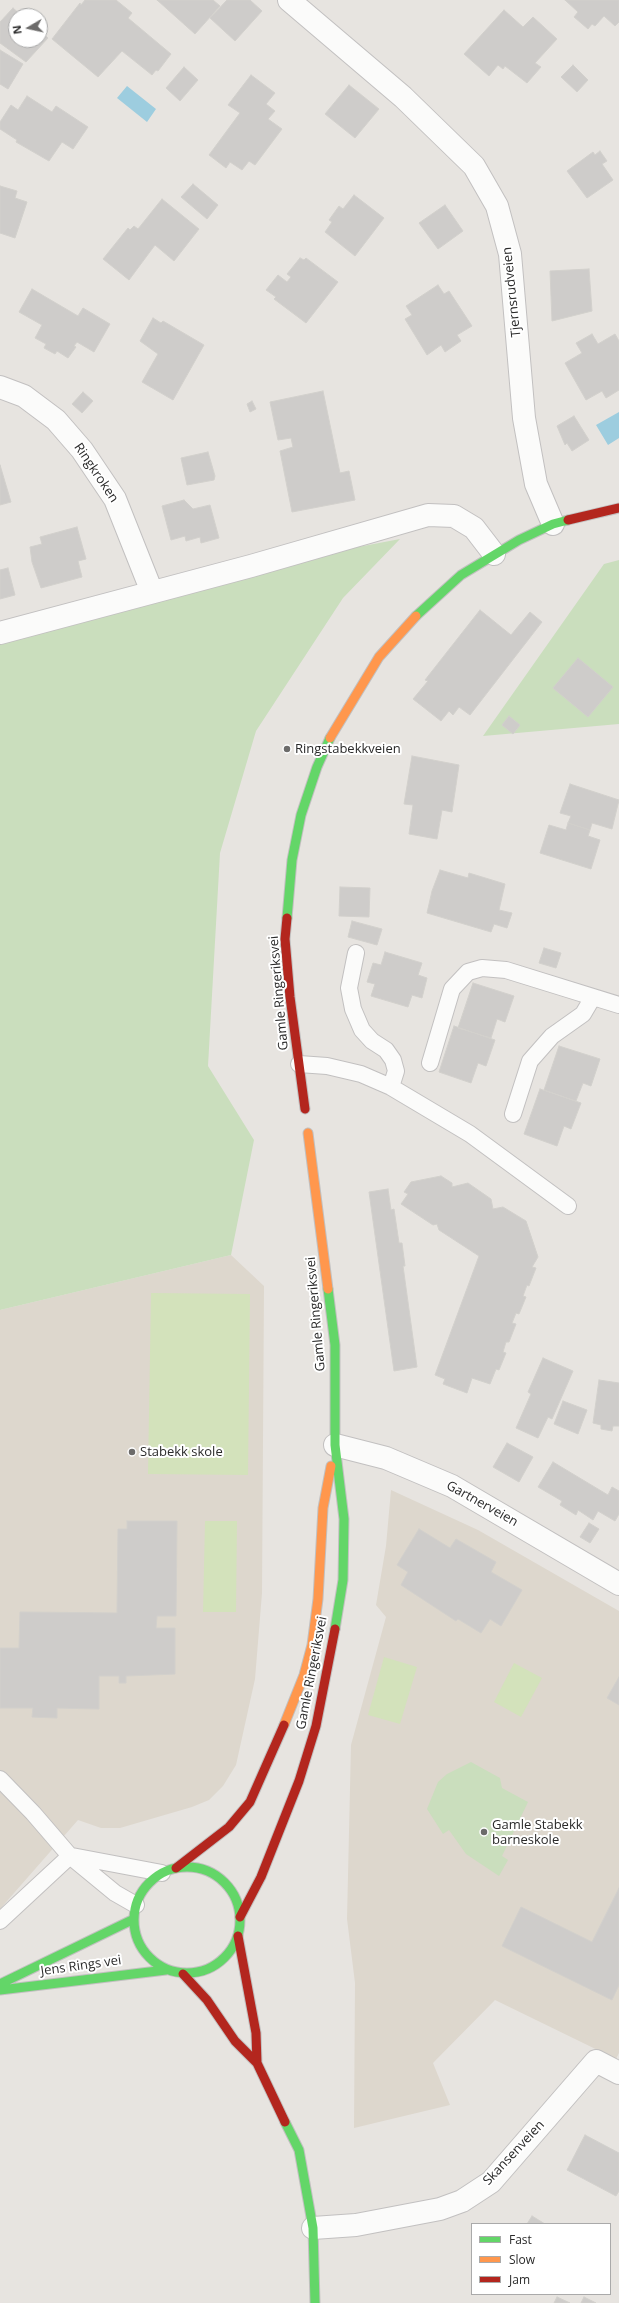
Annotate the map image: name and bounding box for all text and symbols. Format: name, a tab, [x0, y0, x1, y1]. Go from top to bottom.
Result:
north arrow	[8, 8, 48, 48]
text: N	[9, 24, 25, 35]
street label: Tjernsrudveien	[499, 246, 525, 338]
street label: Ringkroken	[70, 440, 122, 506]
place label: Ringstabekkveien	[295, 741, 401, 757]
marker: Ringstabekkveien	[282, 744, 292, 754]
street label: Gamle Ringeriksvei	[266, 935, 292, 1051]
street label: Gamle Ringeriksvei	[303, 1256, 329, 1372]
place label: Stabekk skole	[140, 1444, 223, 1460]
marker: Stabekk skole	[127, 1447, 137, 1457]
street label: Gartnerveien	[443, 1478, 521, 1530]
street label: Gamle Ringeriksvei	[293, 1615, 331, 1731]
place label: Gamle Stabekk barneskole	[492, 1817, 583, 1848]
marker: Gamle Stabekk barneskole	[479, 1827, 489, 1837]
street label: Jens Rings vei	[40, 1953, 122, 1979]
street label: Skansenveien	[480, 2117, 548, 2189]
legend	[471, 2223, 611, 2295]
text: Fast	[509, 2231, 532, 2248]
text: Slow	[509, 2251, 535, 2268]
text: Jam	[509, 2271, 530, 2288]

